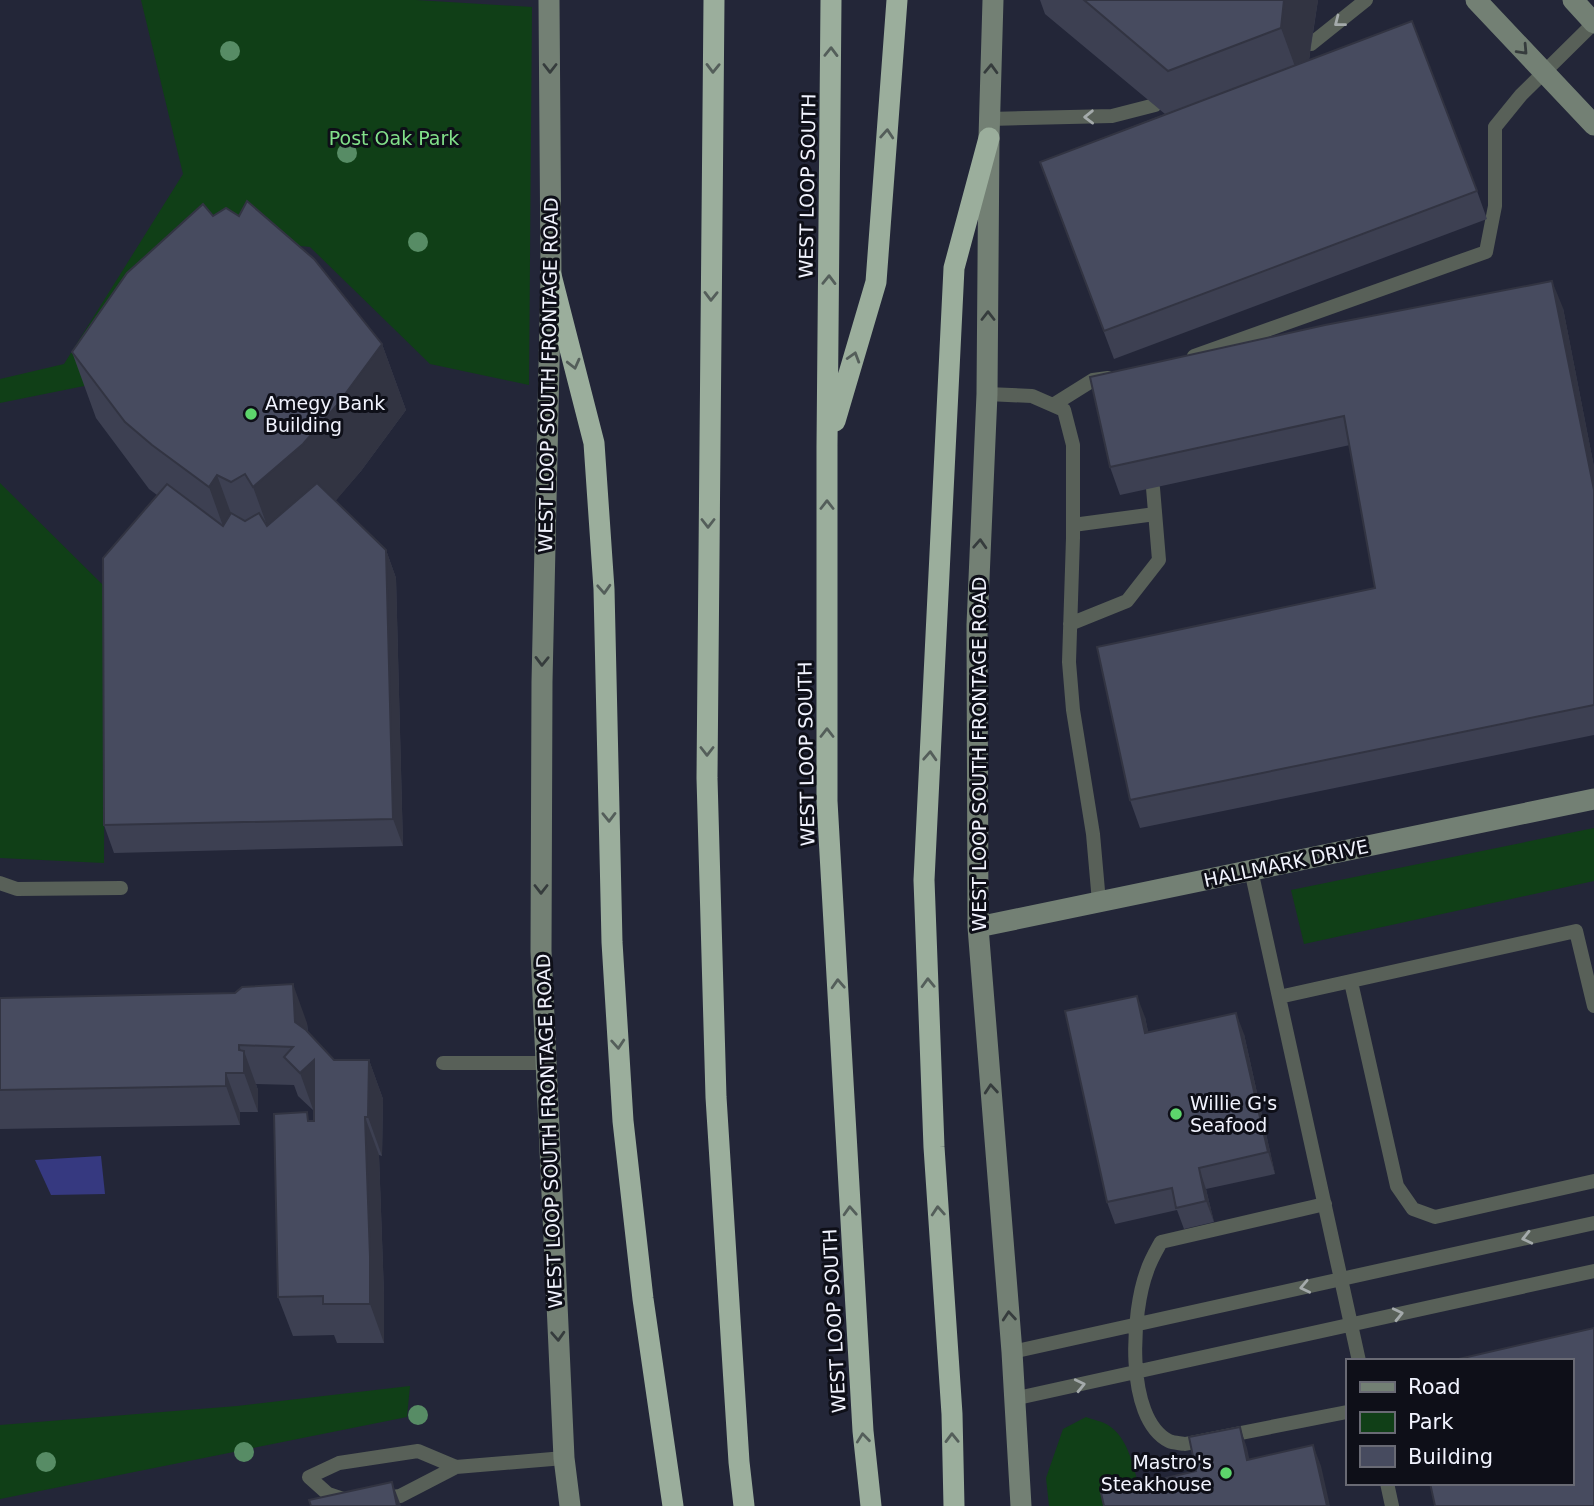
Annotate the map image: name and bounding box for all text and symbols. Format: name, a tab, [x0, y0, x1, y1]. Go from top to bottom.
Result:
one-way arrow	[1334, 14, 1346, 27]
one-way arrow	[1515, 42, 1528, 55]
one-way arrow	[823, 47, 839, 57]
one-way arrow	[542, 63, 558, 74]
one-way arrow	[705, 63, 721, 74]
one-way arrow	[983, 64, 998, 75]
street label: WEST LOOP SOUTH	[794, 94, 820, 278]
one-way arrow	[1083, 109, 1094, 124]
park label: Post Oak Park	[329, 127, 459, 149]
one-way arrow	[880, 128, 895, 139]
street label: WEST LOOP SOUTH FRONTAGE ROAD	[534, 197, 562, 553]
one-way arrow	[821, 274, 837, 285]
one-way arrow	[703, 291, 719, 301]
one-way arrow	[980, 310, 996, 321]
one-way arrow	[845, 352, 860, 364]
one-way arrow	[566, 358, 580, 370]
place label: Amegy Bank Building	[265, 392, 385, 436]
marker: Amegy Bank Building	[243, 406, 259, 422]
one-way arrow	[819, 499, 835, 510]
one-way arrow	[700, 518, 716, 529]
one-way arrow	[973, 538, 988, 549]
street label: WEST LOOP SOUTH FRONTAGE ROAD	[968, 577, 990, 931]
one-way arrow	[596, 584, 611, 595]
one-way arrow	[534, 656, 550, 667]
street label: WEST LOOP SOUTH	[793, 662, 819, 846]
one-way arrow	[819, 727, 835, 737]
one-way arrow	[699, 746, 715, 756]
one-way arrow	[923, 750, 938, 761]
one-way arrow	[601, 812, 617, 822]
street label: HALLMARK DRIVE	[1202, 835, 1370, 891]
one-way arrow	[533, 884, 549, 894]
street label: WEST LOOP SOUTH FRONTAGE ROAD	[532, 953, 566, 1309]
one-way arrow	[830, 978, 845, 989]
one-way arrow	[921, 978, 936, 989]
one-way arrow	[610, 1039, 625, 1050]
one-way arrow	[984, 1083, 999, 1094]
place label: Willie G's Seafood	[1190, 1092, 1277, 1136]
marker: Willie G's Seafood	[1168, 1106, 1184, 1122]
one-way arrow	[843, 1205, 858, 1216]
one-way arrow	[931, 1205, 946, 1216]
street label: WEST LOOP SOUTH	[818, 1228, 850, 1414]
one-way arrow	[1521, 1230, 1533, 1244]
one-way arrow	[1299, 1279, 1311, 1294]
one-way arrow	[1392, 1308, 1404, 1323]
one-way arrow	[1002, 1310, 1017, 1321]
one-way arrow	[551, 1331, 566, 1342]
legend	[1346, 1359, 1573, 1485]
text: Road	[1408, 1375, 1461, 1399]
one-way arrow	[1074, 1379, 1086, 1393]
text: Park	[1408, 1410, 1454, 1434]
one-way arrow	[856, 1432, 871, 1444]
one-way arrow	[944, 1432, 960, 1443]
text: Building	[1408, 1445, 1493, 1469]
place label: Mastro's Steakhouse	[1101, 1451, 1212, 1495]
marker: Mastro's Steakhouse	[1218, 1465, 1234, 1481]

